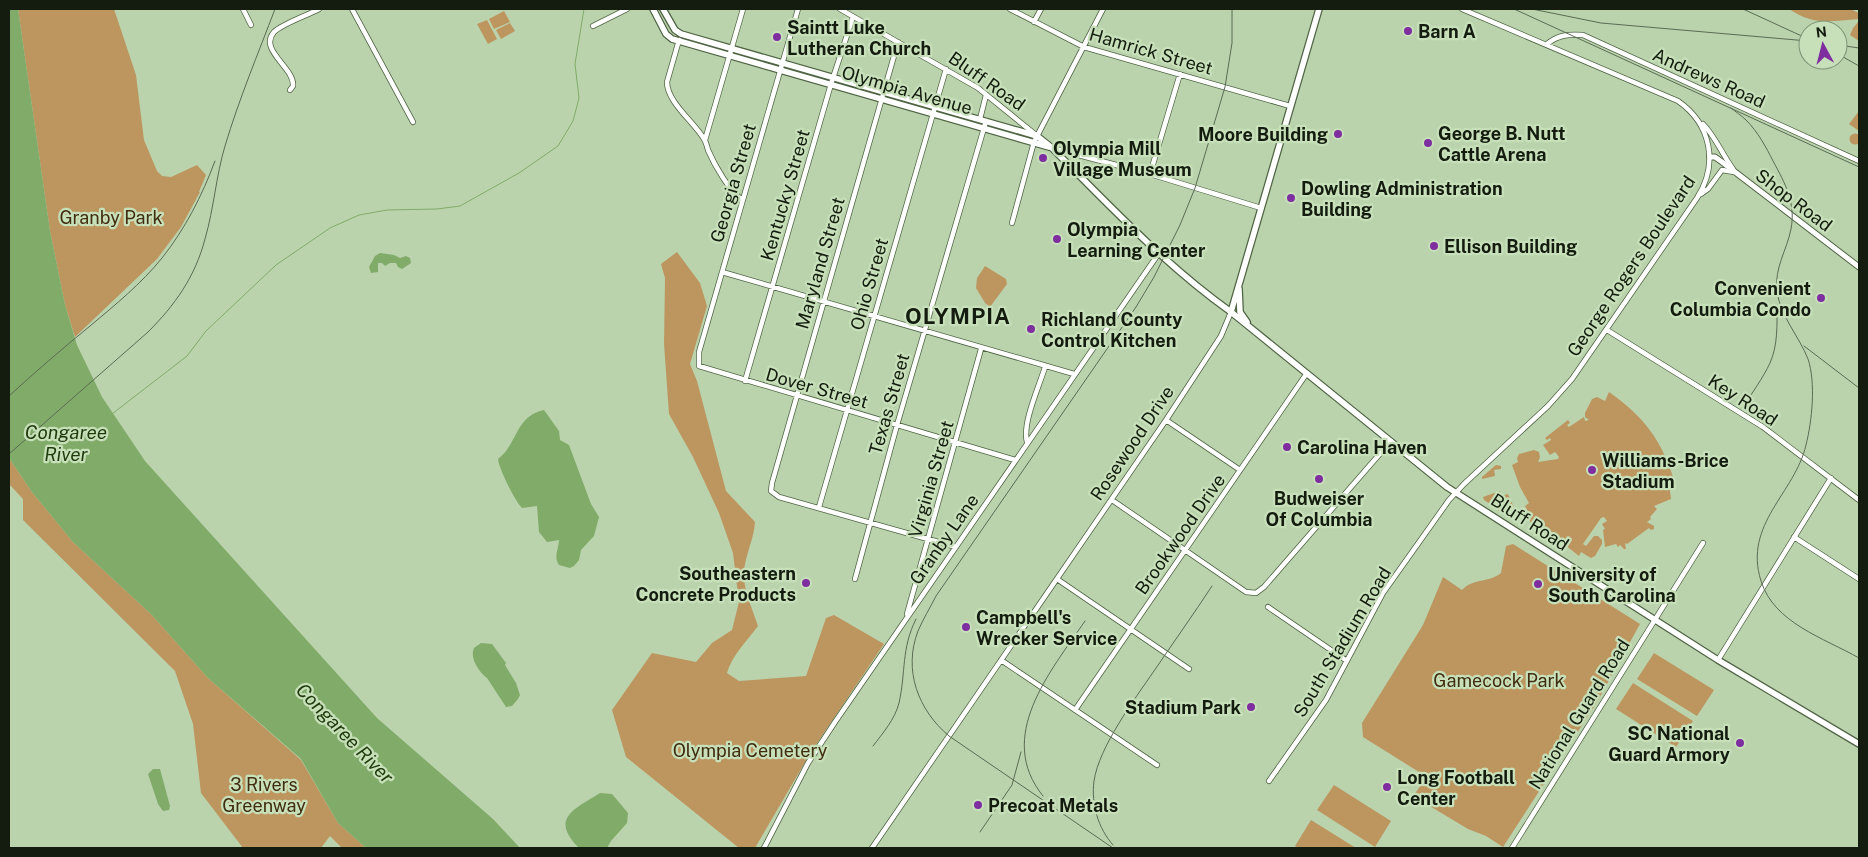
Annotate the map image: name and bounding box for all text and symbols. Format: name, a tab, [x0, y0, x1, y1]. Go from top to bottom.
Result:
place label: Saintt Luke Lutheran Church	[787, 17, 931, 59]
north arrow	[1798, 20, 1848, 70]
place label: Barn A	[1418, 21, 1476, 42]
street label: Hamrick Street	[1087, 23, 1215, 79]
text: N	[1815, 23, 1828, 41]
marker: Barn A	[1402, 25, 1414, 37]
marker: Saintt Luke Lutheran Church	[771, 31, 783, 43]
street label: Andrews Road	[1650, 44, 1768, 112]
street label: Bluff Road	[945, 47, 1029, 115]
street label: Olympia Avenue	[839, 61, 975, 119]
street label: Georgia Street	[706, 121, 760, 245]
place label: George B. Nutt Cattle Arena	[1438, 123, 1565, 165]
place label: Moore Building	[1198, 124, 1328, 145]
street label: Kentucky Street	[756, 127, 814, 263]
marker: Moore Building	[1332, 128, 1344, 140]
marker: George B. Nutt Cattle Arena	[1422, 137, 1434, 149]
place label: Olympia Mill Village Museum	[1053, 138, 1192, 180]
marker: Olympia Mill Village Museum	[1037, 152, 1049, 164]
street label: Shop Road	[1752, 164, 1836, 236]
street label: George Rogers Boulevard	[1563, 172, 1699, 360]
place label: Dowling Administration Building	[1301, 178, 1503, 220]
marker: Dowling Administration Building	[1285, 192, 1297, 204]
street label: Maryland Street	[791, 195, 849, 331]
park label: Granby Park	[59, 207, 163, 228]
place label: Olympia Learning Center	[1067, 219, 1206, 261]
marker: Olympia Learning Center	[1051, 233, 1063, 245]
street label: Ohio Street	[846, 235, 892, 333]
place label: Ellison Building	[1444, 236, 1577, 257]
marker: Ellison Building	[1428, 240, 1440, 252]
place label: Convenient Columbia Condo	[1670, 278, 1811, 320]
marker: Convenient Columbia Condo	[1815, 292, 1827, 304]
district label: OLYMPIA	[905, 303, 1011, 329]
place label: Richland County Control Kitchen	[1041, 309, 1182, 351]
marker: Richland County Control Kitchen	[1025, 323, 1037, 335]
street label: Texas Street	[864, 351, 914, 457]
street label: Dover Street	[763, 363, 871, 413]
street label: Key Road	[1704, 370, 1782, 430]
street label: Rosewood Drive	[1086, 382, 1178, 504]
street label: Virginia Street	[904, 418, 958, 540]
water label: Congaree River	[25, 421, 107, 465]
place label: Carolina Haven	[1297, 437, 1427, 458]
marker: Carolina Haven	[1281, 441, 1293, 453]
place label: Williams-Brice Stadium	[1602, 450, 1729, 492]
marker: Williams-Brice Stadium	[1586, 464, 1598, 476]
street label: Brookwood Drive	[1131, 470, 1229, 598]
marker: Budweiser Of Columbia	[1313, 473, 1325, 485]
place label: Budweiser Of Columbia	[1266, 488, 1372, 530]
street label: Bluff Road	[1487, 489, 1573, 555]
street label: Granby Lane	[905, 490, 983, 588]
place label: Southeastern Concrete Products	[636, 563, 796, 605]
street label: South Stadium Road	[1289, 563, 1395, 721]
place label: University of South Carolina	[1548, 564, 1676, 606]
marker: Southeastern Concrete Products	[800, 577, 812, 589]
marker: University of South Carolina	[1532, 578, 1544, 590]
place label: Campbell's Wrecker Service	[976, 607, 1117, 649]
marker: Campbell's Wrecker Service	[960, 621, 972, 633]
street label: National Guard Road	[1524, 635, 1634, 793]
park label: Gamecock Park	[1433, 670, 1565, 691]
water label: Congaree River	[292, 679, 399, 788]
place label: Stadium Park	[1125, 697, 1242, 718]
marker: Stadium Park	[1245, 701, 1257, 713]
place label: SC National Guard Armory	[1608, 723, 1730, 765]
marker: SC National Guard Armory	[1734, 737, 1746, 749]
park label: Olympia Cemetery	[673, 740, 828, 761]
place label: Long Football Center	[1397, 767, 1515, 809]
park label: 3 Rivers Greenway	[222, 774, 306, 816]
marker: Long Football Center	[1381, 781, 1393, 793]
place label: Precoat Metals	[988, 795, 1118, 816]
marker: Precoat Metals	[972, 799, 984, 811]

